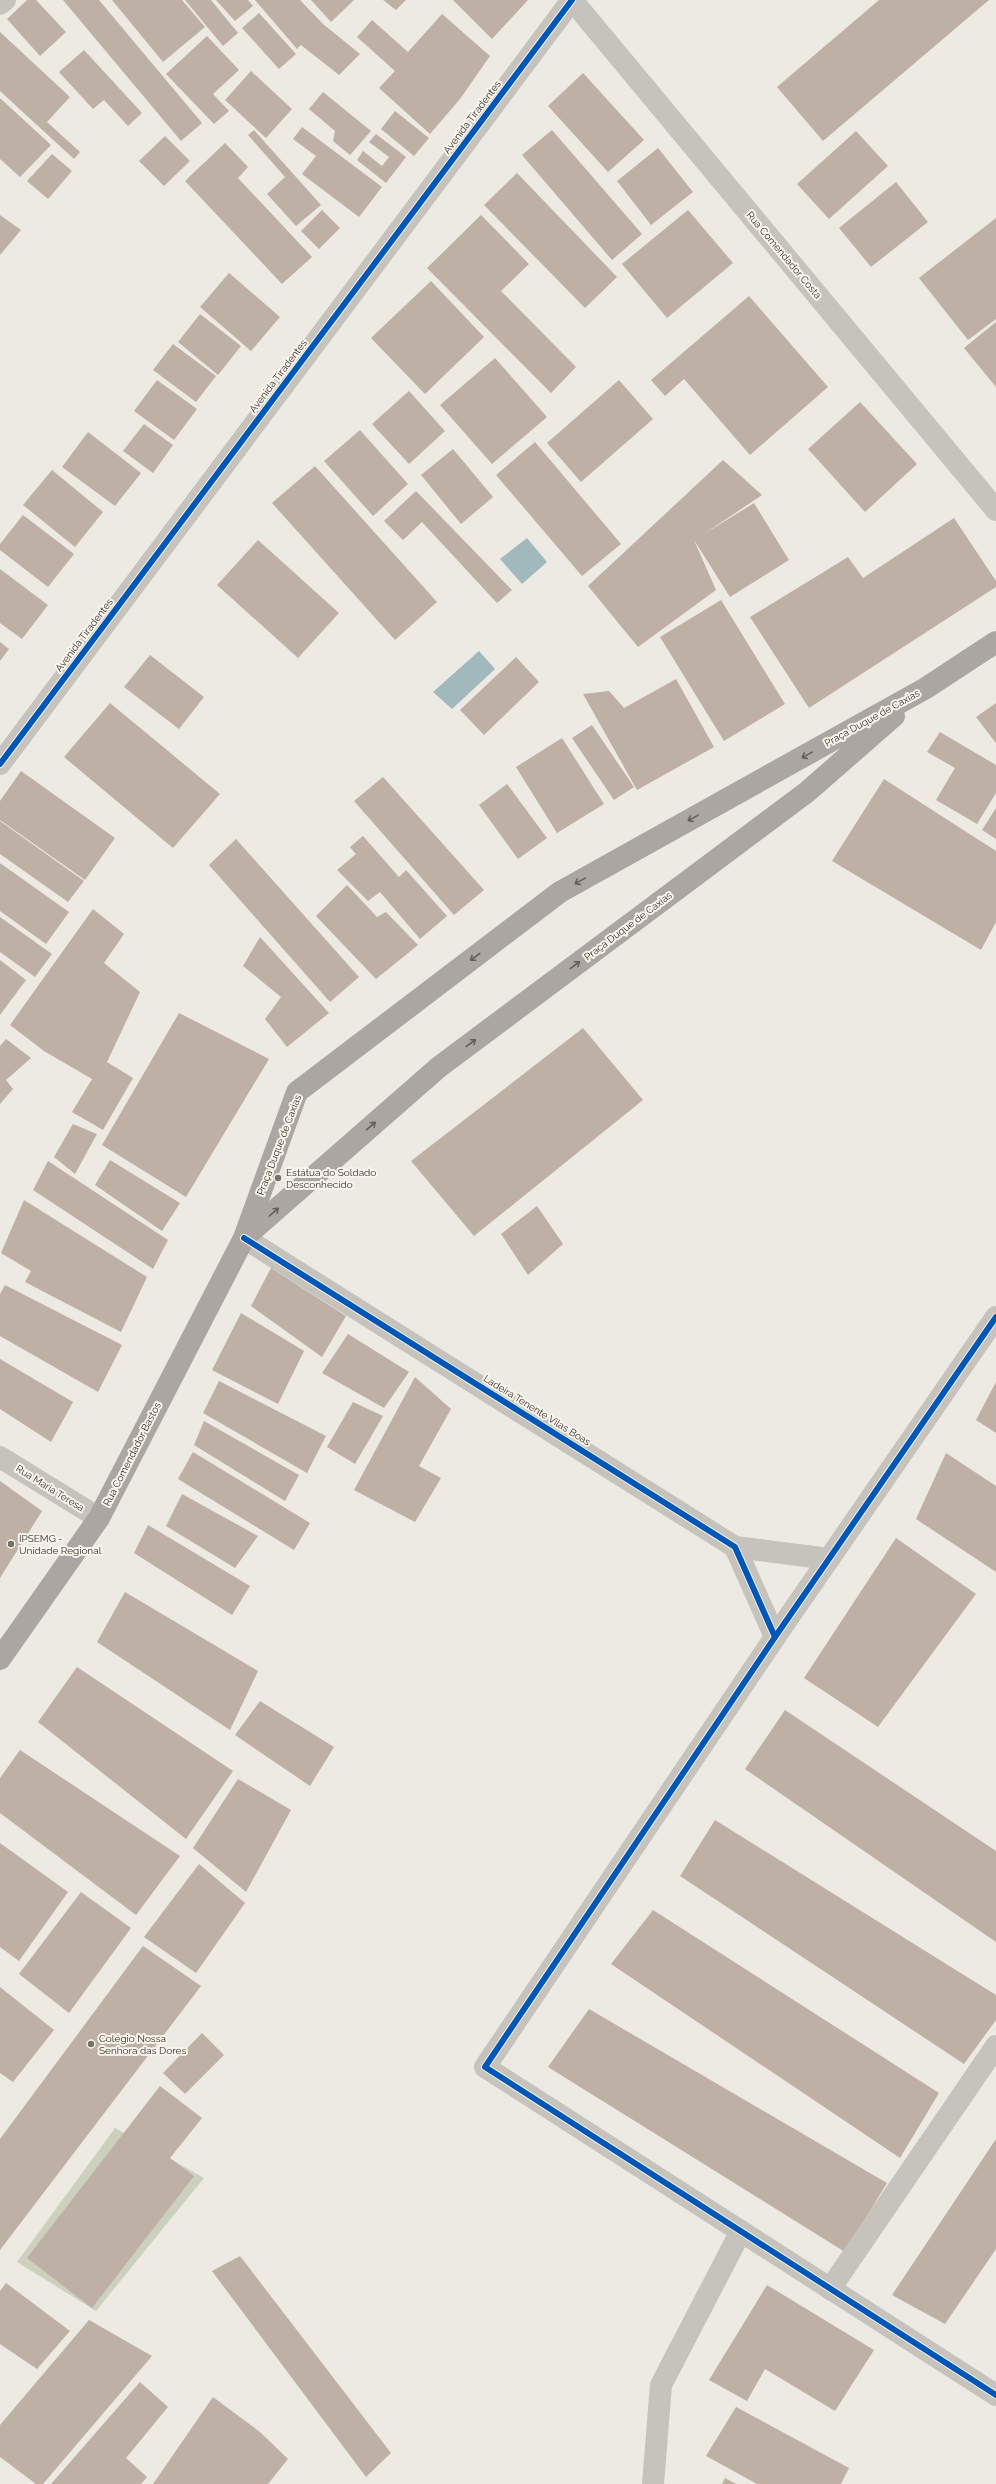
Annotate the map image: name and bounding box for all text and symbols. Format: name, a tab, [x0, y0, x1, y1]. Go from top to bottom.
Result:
street label: Avenida Tiradentes	[441, 78, 503, 156]
street label: Rua Comendador Costa	[744, 209, 824, 301]
street label: Avenida Tiradentes	[247, 337, 309, 415]
street label: Avenida Tiradentes	[53, 596, 115, 674]
street label: Praça Duque de Caxias	[823, 687, 921, 749]
one-way arrow	[801, 751, 813, 759]
one-way arrow	[687, 814, 699, 822]
one-way arrow	[574, 878, 586, 886]
street label: Praça Duque de Caxias	[582, 889, 674, 963]
one-way arrow	[469, 953, 480, 962]
one-way arrow	[570, 961, 581, 969]
one-way arrow	[465, 1039, 476, 1047]
street label: Praça Duque de Caxias	[255, 1093, 303, 1197]
one-way arrow	[366, 1121, 376, 1131]
place label: Estátua do Soldado Desconhecido	[286, 1167, 376, 1190]
marker: Estátua do Soldado Desconhecido	[273, 1173, 283, 1183]
one-way arrow	[268, 1207, 279, 1216]
street label: Ladeira Tenente Vilas Boas	[482, 1373, 593, 1448]
street label: Rua Comendador Bastos	[101, 1400, 163, 1508]
street label: Rua Maria Teresa	[14, 1463, 86, 1513]
place label: IPSEMG - Unidade Regional	[19, 1533, 102, 1556]
marker: IPSEMG - Unidade Regional	[6, 1539, 16, 1549]
place label: Colégio Nossa Senhora das Dores	[99, 2033, 186, 2056]
marker: Colégio Nossa Senhora das Dores	[86, 2039, 96, 2049]

